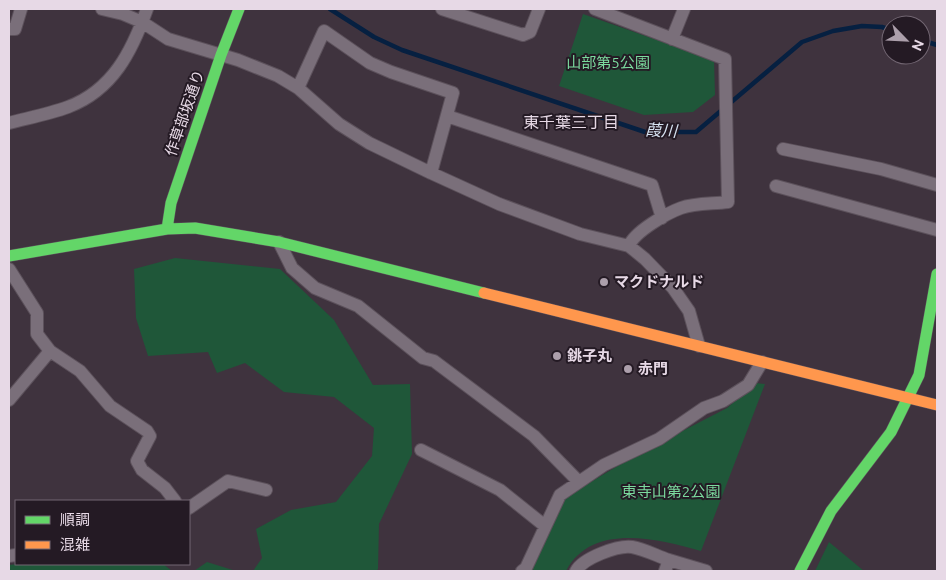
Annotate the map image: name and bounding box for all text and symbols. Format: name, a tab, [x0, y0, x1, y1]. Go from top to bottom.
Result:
north arrow	[881, 15, 931, 65]
text: N	[908, 37, 927, 53]
park label: 山部第5公園	[566, 54, 650, 71]
street label: 作草部坂通り	[162, 68, 207, 158]
district label: 東千葉三丁目	[523, 113, 619, 131]
water label: 葭川	[645, 120, 679, 140]
place label: マクドナルド	[614, 273, 704, 290]
marker: マクドナルド	[598, 276, 610, 288]
place label: 銚子丸	[567, 347, 612, 364]
marker: 銚子丸	[551, 350, 563, 362]
place label: 赤門	[638, 360, 668, 377]
marker: 赤門	[622, 363, 634, 375]
park label: 東寺山第2公園	[622, 483, 720, 500]
legend	[15, 500, 190, 565]
text: 順調	[60, 511, 90, 528]
text: 混雑	[60, 536, 90, 553]

